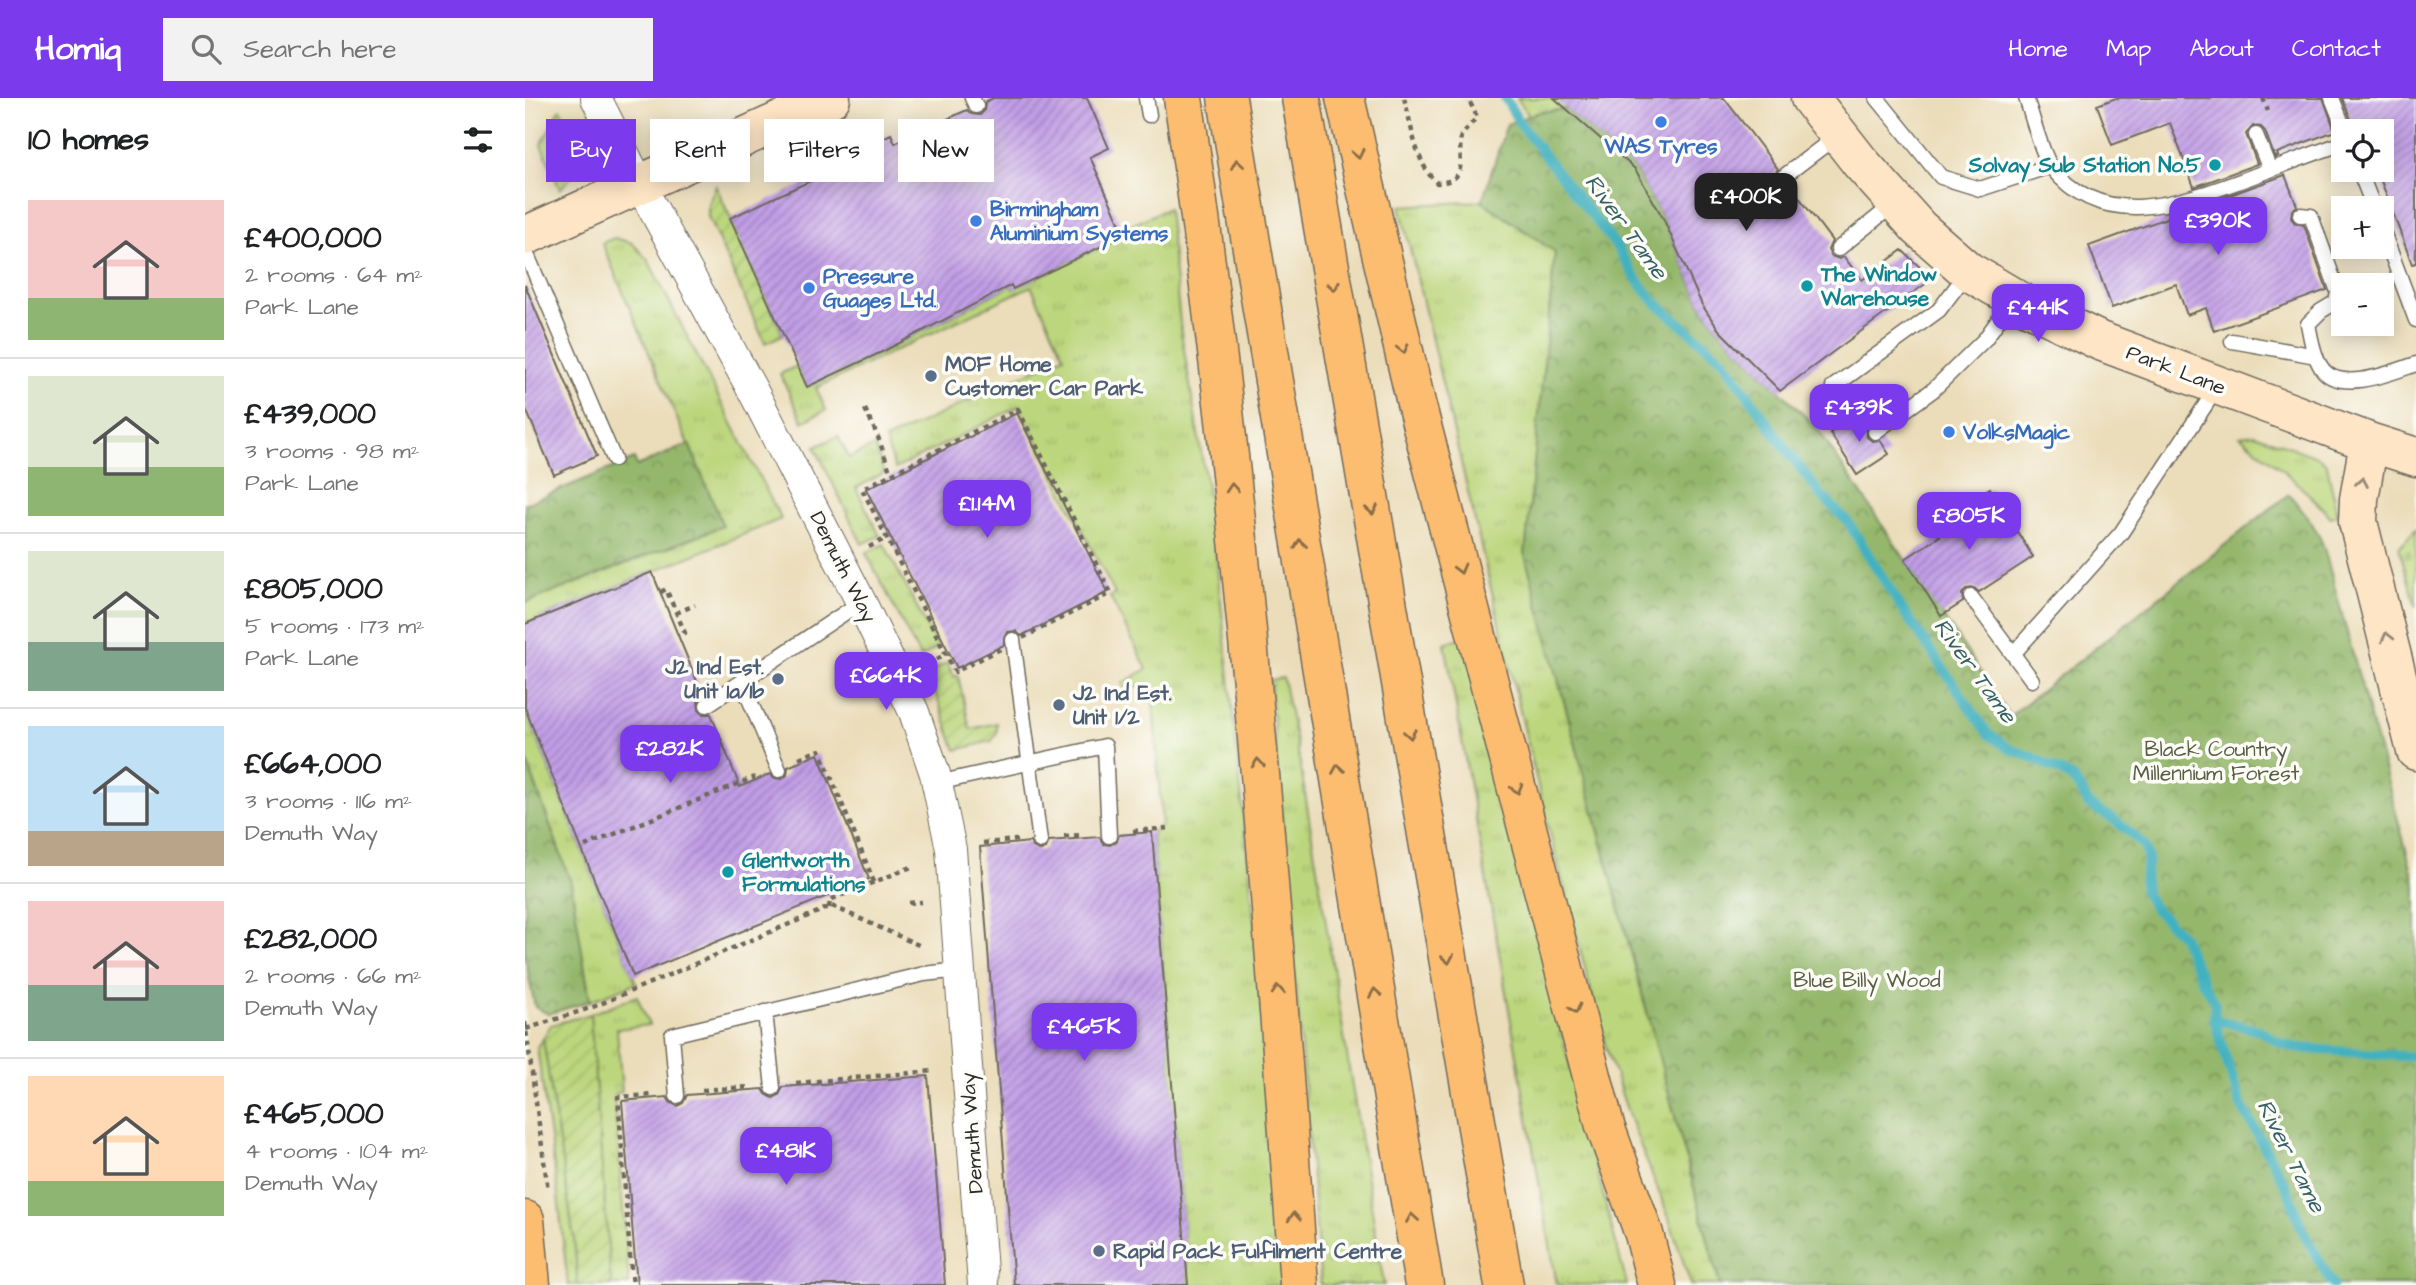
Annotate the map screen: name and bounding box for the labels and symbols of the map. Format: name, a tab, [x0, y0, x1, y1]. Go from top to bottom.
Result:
marker: WAS Tyres	[1653, 114, 1669, 130]
place label: WAS Tyres	[1603, 132, 1718, 164]
one-way arrow	[1349, 148, 1364, 160]
place label: Solvay Sub Station No.5	[1968, 151, 2202, 183]
marker: Solvay Sub Station No.5	[2207, 157, 2223, 173]
one-way arrow	[1230, 158, 1245, 170]
water label: River Tame	[1577, 168, 1676, 287]
pin: £400K	[1697, 174, 1795, 233]
place label: Birmingham Aluminium Systems	[990, 195, 1169, 251]
pin: £390K	[2169, 198, 2267, 257]
marker: Birmingham Aluminium Systems	[968, 213, 984, 229]
place label: The Window Warehouse	[1820, 260, 1937, 313]
place label: Pressure Guages Ltd.	[823, 262, 937, 317]
marker: The Window Warehouse	[1799, 278, 1815, 294]
marker: Pressure Guages Ltd.	[801, 280, 817, 296]
one-way arrow	[1326, 280, 1341, 292]
pin: £441K	[1989, 285, 2087, 344]
street label: Park Lane	[2122, 338, 2230, 402]
one-way arrow	[1395, 343, 1409, 355]
place label: MOF Home Customer Car Park	[945, 350, 1143, 403]
marker: MOF Home Customer Car Park	[923, 368, 939, 384]
pin: £439K	[1810, 384, 1908, 444]
place label: VolksMagic	[1962, 418, 2071, 449]
marker: VolksMagic	[1941, 424, 1957, 440]
one-way arrow	[2354, 476, 2369, 488]
pin: £1.14M	[930, 480, 1044, 540]
one-way arrow	[1224, 482, 1239, 494]
pin: £805K	[1920, 492, 2018, 552]
one-way arrow	[1364, 504, 1379, 516]
street label: Demuth Way	[801, 506, 884, 629]
one-way arrow	[1293, 539, 1308, 550]
one-way arrow	[1451, 563, 1466, 575]
water label: River Tame	[1926, 612, 2025, 731]
one-way arrow	[2381, 631, 2395, 643]
pin: £664K	[837, 652, 935, 712]
place label: J2 Ind Est. Unit 1a/1b	[664, 653, 764, 706]
marker: J2 Ind Est. Unit 1a/1b	[770, 671, 786, 687]
place label: J2 Ind Est. Unit 1/2	[1072, 679, 1172, 732]
marker: J2 Ind Est. Unit 1/2	[1051, 697, 1067, 713]
pin: £282K	[621, 726, 719, 785]
one-way arrow	[1402, 728, 1417, 740]
park label: Black Country Millennium Forest	[2133, 735, 2300, 788]
one-way arrow	[1251, 758, 1266, 769]
one-way arrow	[1331, 763, 1346, 775]
one-way arrow	[1509, 783, 1523, 795]
place label: Glentworth Formulations	[742, 846, 866, 899]
marker: Glentworth Formulations	[720, 864, 736, 880]
one-way arrow	[1440, 953, 1455, 965]
park label: Blue Billy Wood	[1793, 966, 1941, 997]
one-way arrow	[1271, 984, 1286, 995]
one-way arrow	[1368, 987, 1383, 999]
one-way arrow	[1566, 1003, 1581, 1015]
pin: £465K	[1035, 1004, 1133, 1063]
street label: Demuth Way	[953, 1071, 993, 1194]
water label: River Tame	[2249, 1094, 2334, 1219]
pin: £481K	[737, 1128, 835, 1187]
one-way arrow	[1287, 1211, 1302, 1222]
one-way arrow	[1405, 1212, 1420, 1224]
place label: Rapid Pack Fulfilment Centre	[1113, 1237, 1403, 1267]
marker: Rapid Pack Fulfilment Centre	[1091, 1243, 1107, 1259]

